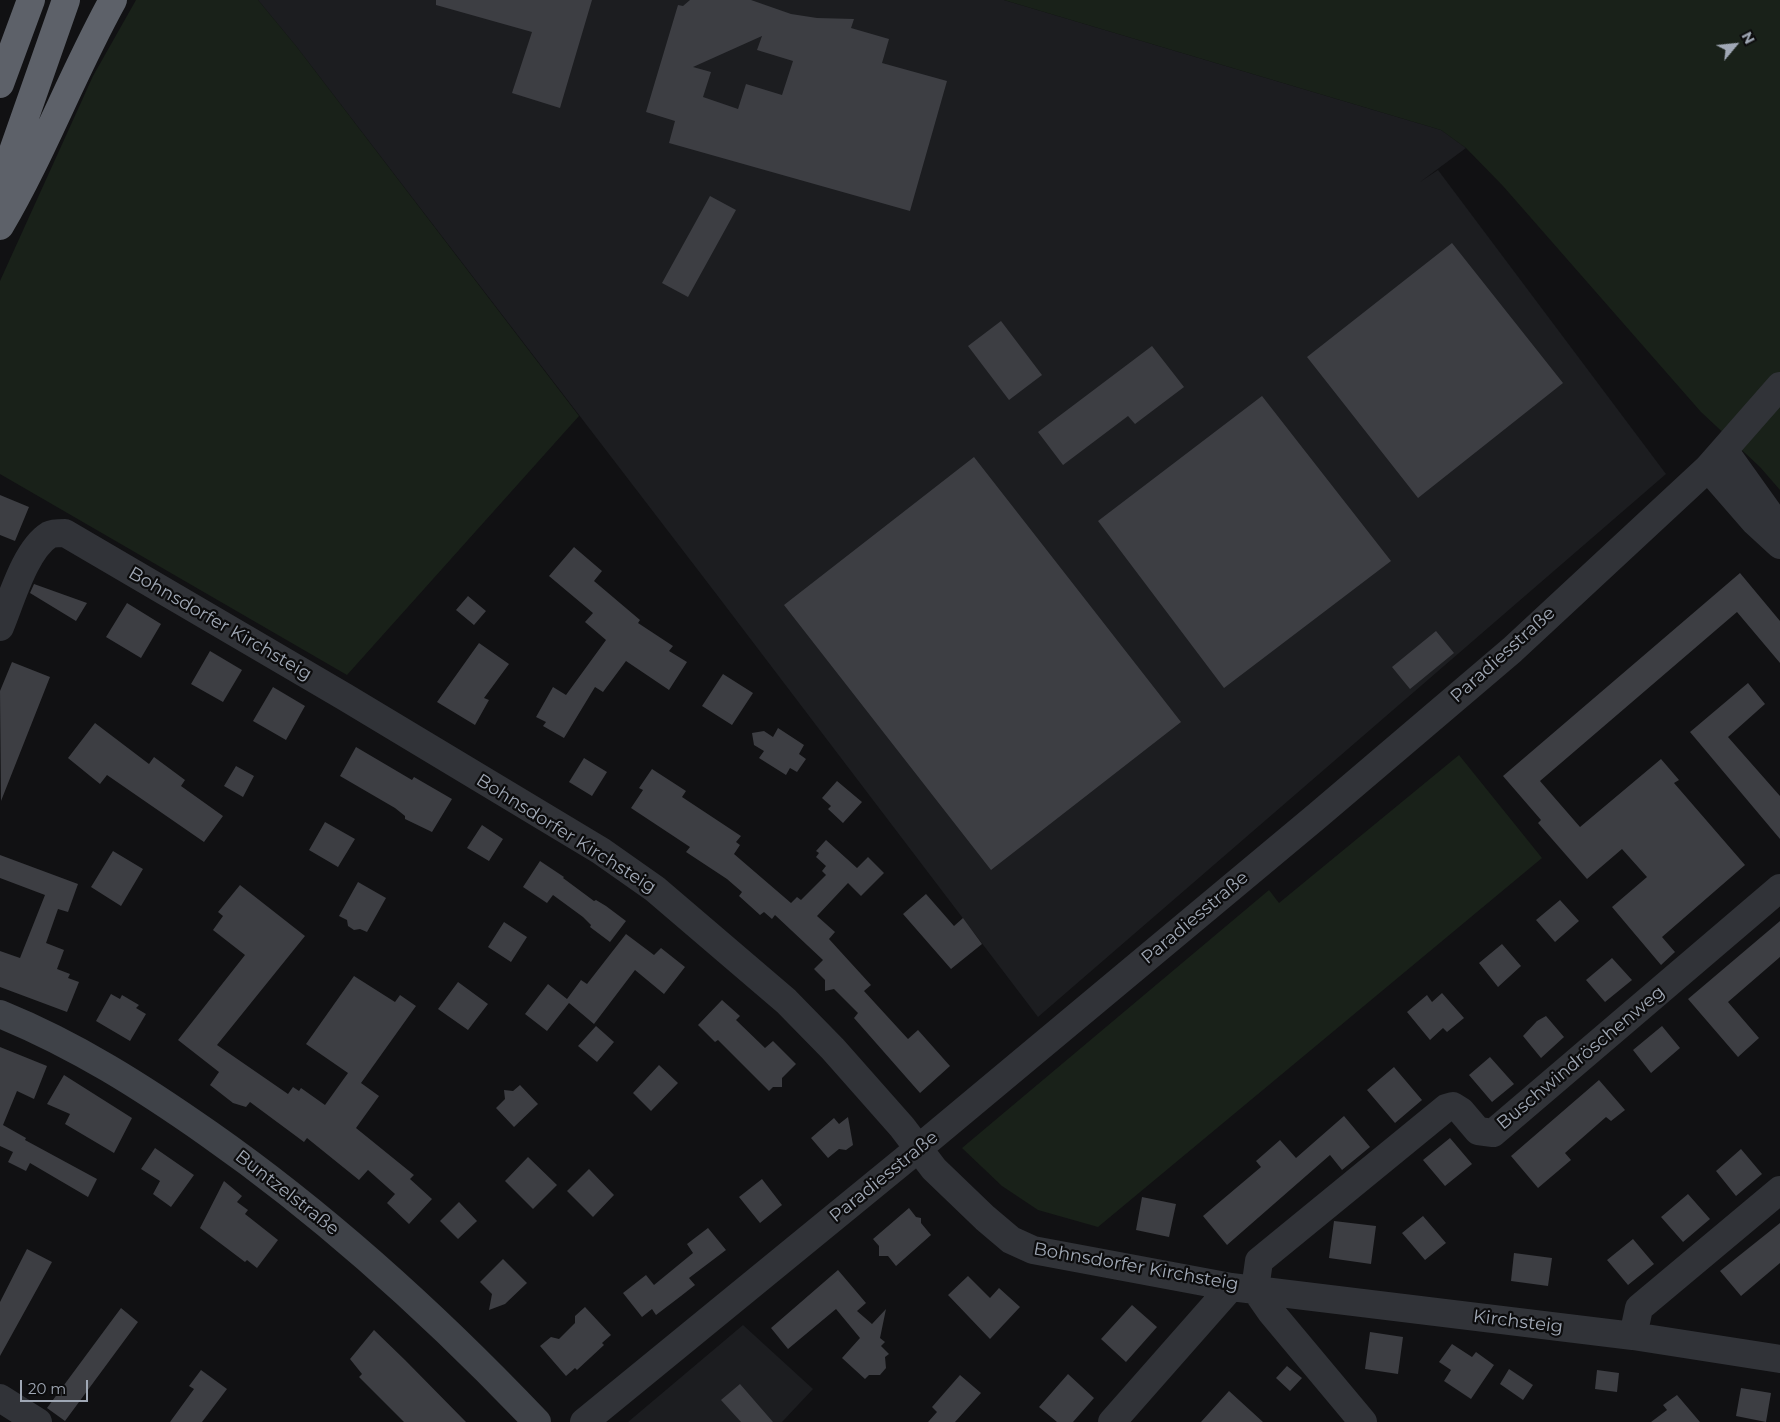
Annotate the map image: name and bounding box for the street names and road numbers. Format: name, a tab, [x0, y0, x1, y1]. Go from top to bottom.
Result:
street label: Bohnsdorfer Kirchsteig	[125, 563, 315, 685]
street label: Paradiesstraße	[1446, 602, 1560, 708]
street label: Bohnsdorfer Kirchsteig	[472, 770, 660, 898]
street label: Paradiesstraße	[1137, 867, 1253, 969]
street label: Buschwindröschenweg	[1493, 981, 1669, 1135]
street label: Paradiesstraße	[825, 1127, 943, 1227]
street label: Buntzelstraße	[231, 1146, 343, 1240]
street label: Bohnsdorfer Kirchsteig	[1032, 1238, 1240, 1296]
street label: Kirchsteig	[1472, 1306, 1564, 1338]

